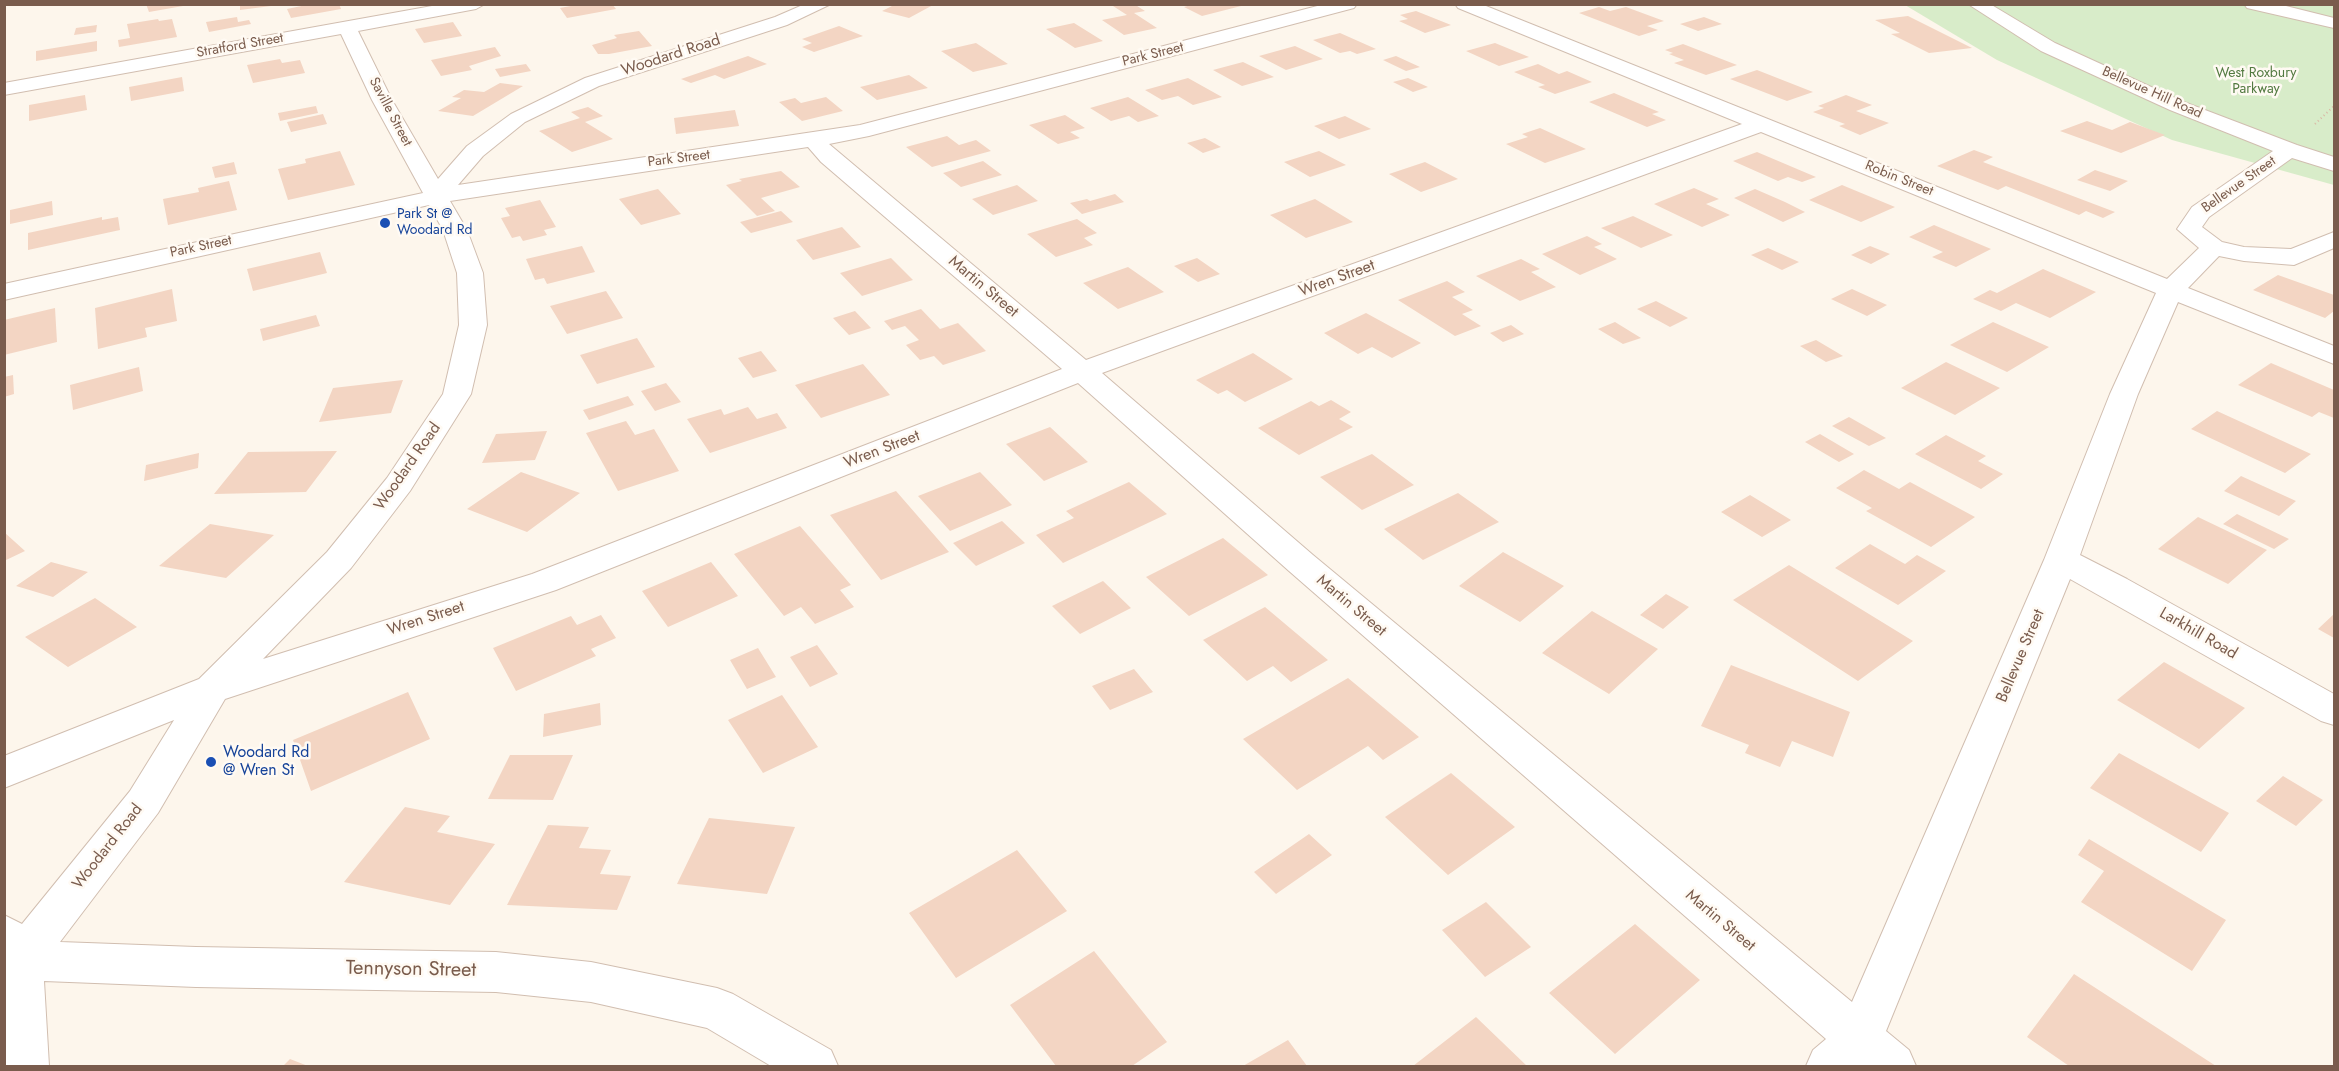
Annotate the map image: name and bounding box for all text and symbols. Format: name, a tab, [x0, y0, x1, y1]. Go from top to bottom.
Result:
street label: Stratford Street	[195, 30, 285, 62]
street label: Woodard Road	[619, 31, 723, 81]
street label: Park Street	[1121, 39, 1185, 71]
street label: Bellevue Hill Road	[2099, 63, 2205, 123]
park label: West Roxbury Parkway	[2215, 66, 2297, 98]
street label: Saville Street	[365, 75, 415, 149]
street label: Park Street	[647, 147, 711, 171]
street label: Bellevue Street	[2199, 153, 2279, 217]
street label: Robin Street	[1862, 158, 1936, 200]
place label: Park St @ Woodard Rd	[397, 207, 473, 240]
marker: Park St @ Woodard Rd	[378, 216, 392, 230]
street label: Park Street	[169, 232, 233, 262]
street label: Martin Street	[944, 252, 1022, 322]
street label: Wren Street	[1296, 256, 1378, 302]
street label: Woodard Road	[371, 419, 445, 515]
street label: Wren Street	[841, 427, 923, 473]
street label: Martin Street	[1312, 571, 1390, 641]
street label: Wren Street	[385, 598, 467, 640]
street label: Larkhill Road	[2156, 604, 2240, 664]
street label: Bellevue Street	[1993, 607, 2049, 705]
place label: Woodard Rd @ Wren St	[223, 743, 309, 781]
marker: Woodard Rd @ Wren St	[204, 755, 218, 769]
street label: Woodard Road	[69, 801, 147, 893]
street label: Martin Street	[1681, 886, 1759, 956]
street label: Tennyson Street	[346, 957, 476, 983]

